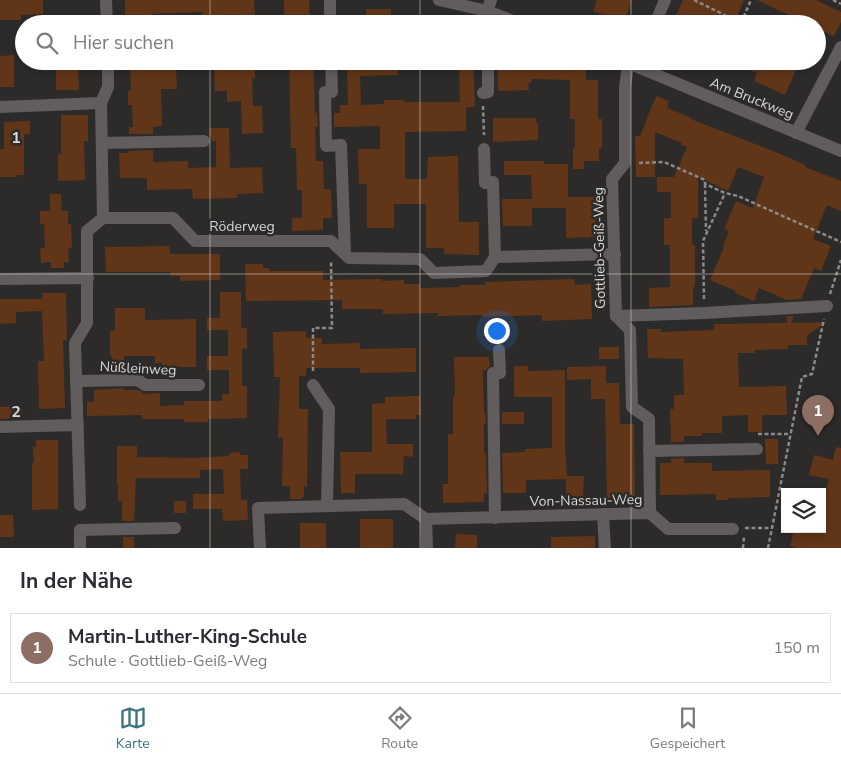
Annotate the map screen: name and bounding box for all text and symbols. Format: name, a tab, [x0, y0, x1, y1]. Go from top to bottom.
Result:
search box	[15, 15, 826, 70]
icon: search	[33, 29, 61, 57]
text: Hier suchen	[73, 30, 174, 56]
street label: Am Bruckweg	[707, 73, 796, 124]
text: 1	[11, 127, 21, 149]
street label: Gottlieb-Geiß-Weg	[589, 187, 610, 309]
street label: Röderweg	[209, 217, 275, 236]
your location	[484, 318, 510, 344]
street label: Nüßleinweg	[99, 357, 177, 380]
pin: 1	[802, 395, 834, 436]
text: 2	[11, 401, 21, 423]
map controls	[781, 488, 826, 533]
button: layers	[781, 488, 826, 533]
street label: Von-Nassau-Weg	[529, 490, 642, 511]
text: In der Nähe	[20, 567, 133, 595]
text: Martin-Luther-King-Schule	[68, 624, 307, 650]
text: 1	[32, 637, 42, 659]
text: 150 m	[773, 637, 820, 659]
text: Schule · Gottlieb-Geiß-Weg	[68, 650, 267, 672]
tab: Karte	[116, 704, 150, 753]
tab: Route	[381, 704, 418, 753]
tab: Gespeichert	[650, 704, 725, 753]

